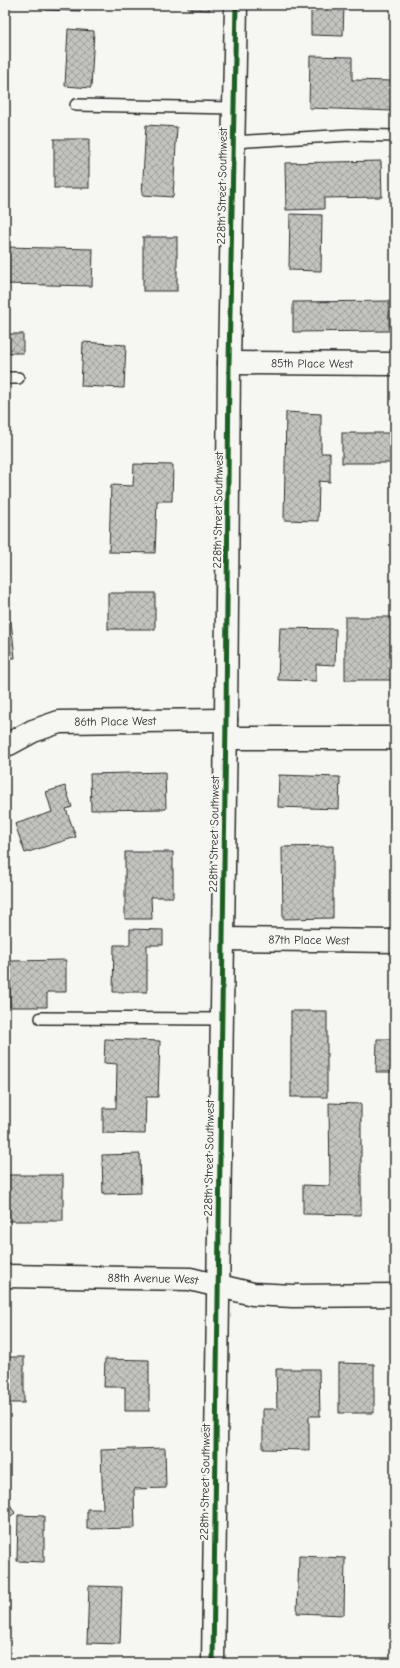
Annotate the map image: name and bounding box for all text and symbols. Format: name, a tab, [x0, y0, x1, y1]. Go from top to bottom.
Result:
street label: 228th Street Southwest	[214, 127, 230, 245]
street label: 85th Place West	[271, 356, 354, 371]
street label: 228th Street Southwest	[210, 451, 226, 569]
street label: 86th Place West	[74, 714, 157, 729]
street label: 228th Street Southwest	[206, 775, 222, 893]
street label: 87th Place West	[268, 933, 350, 947]
street label: 228th Street Southwest	[201, 1099, 217, 1217]
street label: 88th Avenue West	[107, 1271, 200, 1288]
street label: 228th Street Southwest	[197, 1423, 213, 1541]

